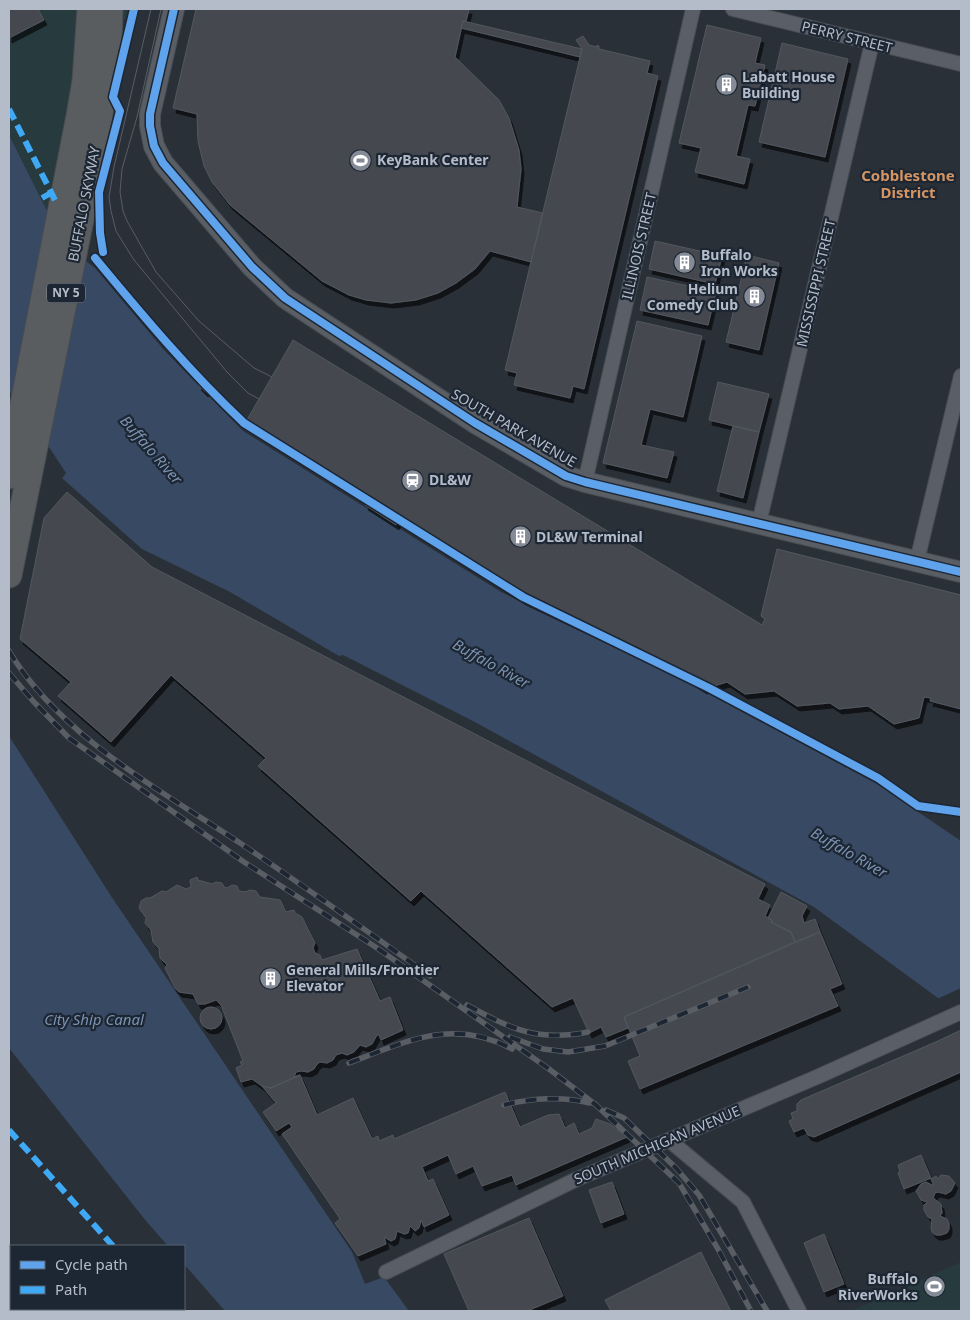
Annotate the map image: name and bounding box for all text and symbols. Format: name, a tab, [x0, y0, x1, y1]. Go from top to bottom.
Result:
street label: PERRY STREET	[800, 16, 895, 57]
place label: Labatt House Building	[742, 67, 835, 102]
building icon: Labatt House Building	[714, 73, 738, 97]
street label: BUFFALO SKYWAY	[63, 145, 104, 263]
sports icon: KeyBank Center	[349, 148, 373, 172]
place label: KeyBank Center	[377, 150, 489, 169]
district label: Cobblestone District	[861, 165, 955, 202]
street label: ILLINOIS STREET	[617, 190, 660, 301]
street label: MISSISSIPPI STREET	[792, 217, 839, 349]
place label: Buffalo Iron Works	[701, 245, 778, 280]
building icon: Buffalo Iron Works	[673, 251, 697, 275]
place label: Helium Comedy Club	[647, 279, 738, 314]
road number: NY 5	[47, 284, 85, 302]
building icon: Helium Comedy Club	[742, 285, 766, 309]
street label: SOUTH PARK AVENUE	[448, 384, 580, 471]
water label: Buffalo River	[116, 411, 188, 489]
station icon: DL&W	[401, 468, 425, 492]
place label: DL&W	[429, 470, 471, 489]
building icon: DL&W Terminal	[508, 525, 532, 549]
place label: DL&W Terminal	[536, 527, 643, 546]
water label: Buffalo River	[449, 634, 534, 693]
water label: Buffalo River	[808, 822, 892, 883]
place label: General Mills/Frontier Elevator	[286, 960, 440, 995]
building icon: General Mills/Frontier Elevator	[258, 966, 282, 990]
water label: City Ship Canal	[44, 1009, 145, 1029]
street label: SOUTH MICHIGAN AVENUE	[571, 1101, 743, 1188]
legend	[10, 1245, 185, 1310]
text: Cycle path	[55, 1254, 128, 1274]
place label: Buffalo RiverWorks	[838, 1269, 918, 1304]
sports icon: Buffalo RiverWorks	[922, 1275, 946, 1299]
text: Path	[55, 1279, 87, 1299]

